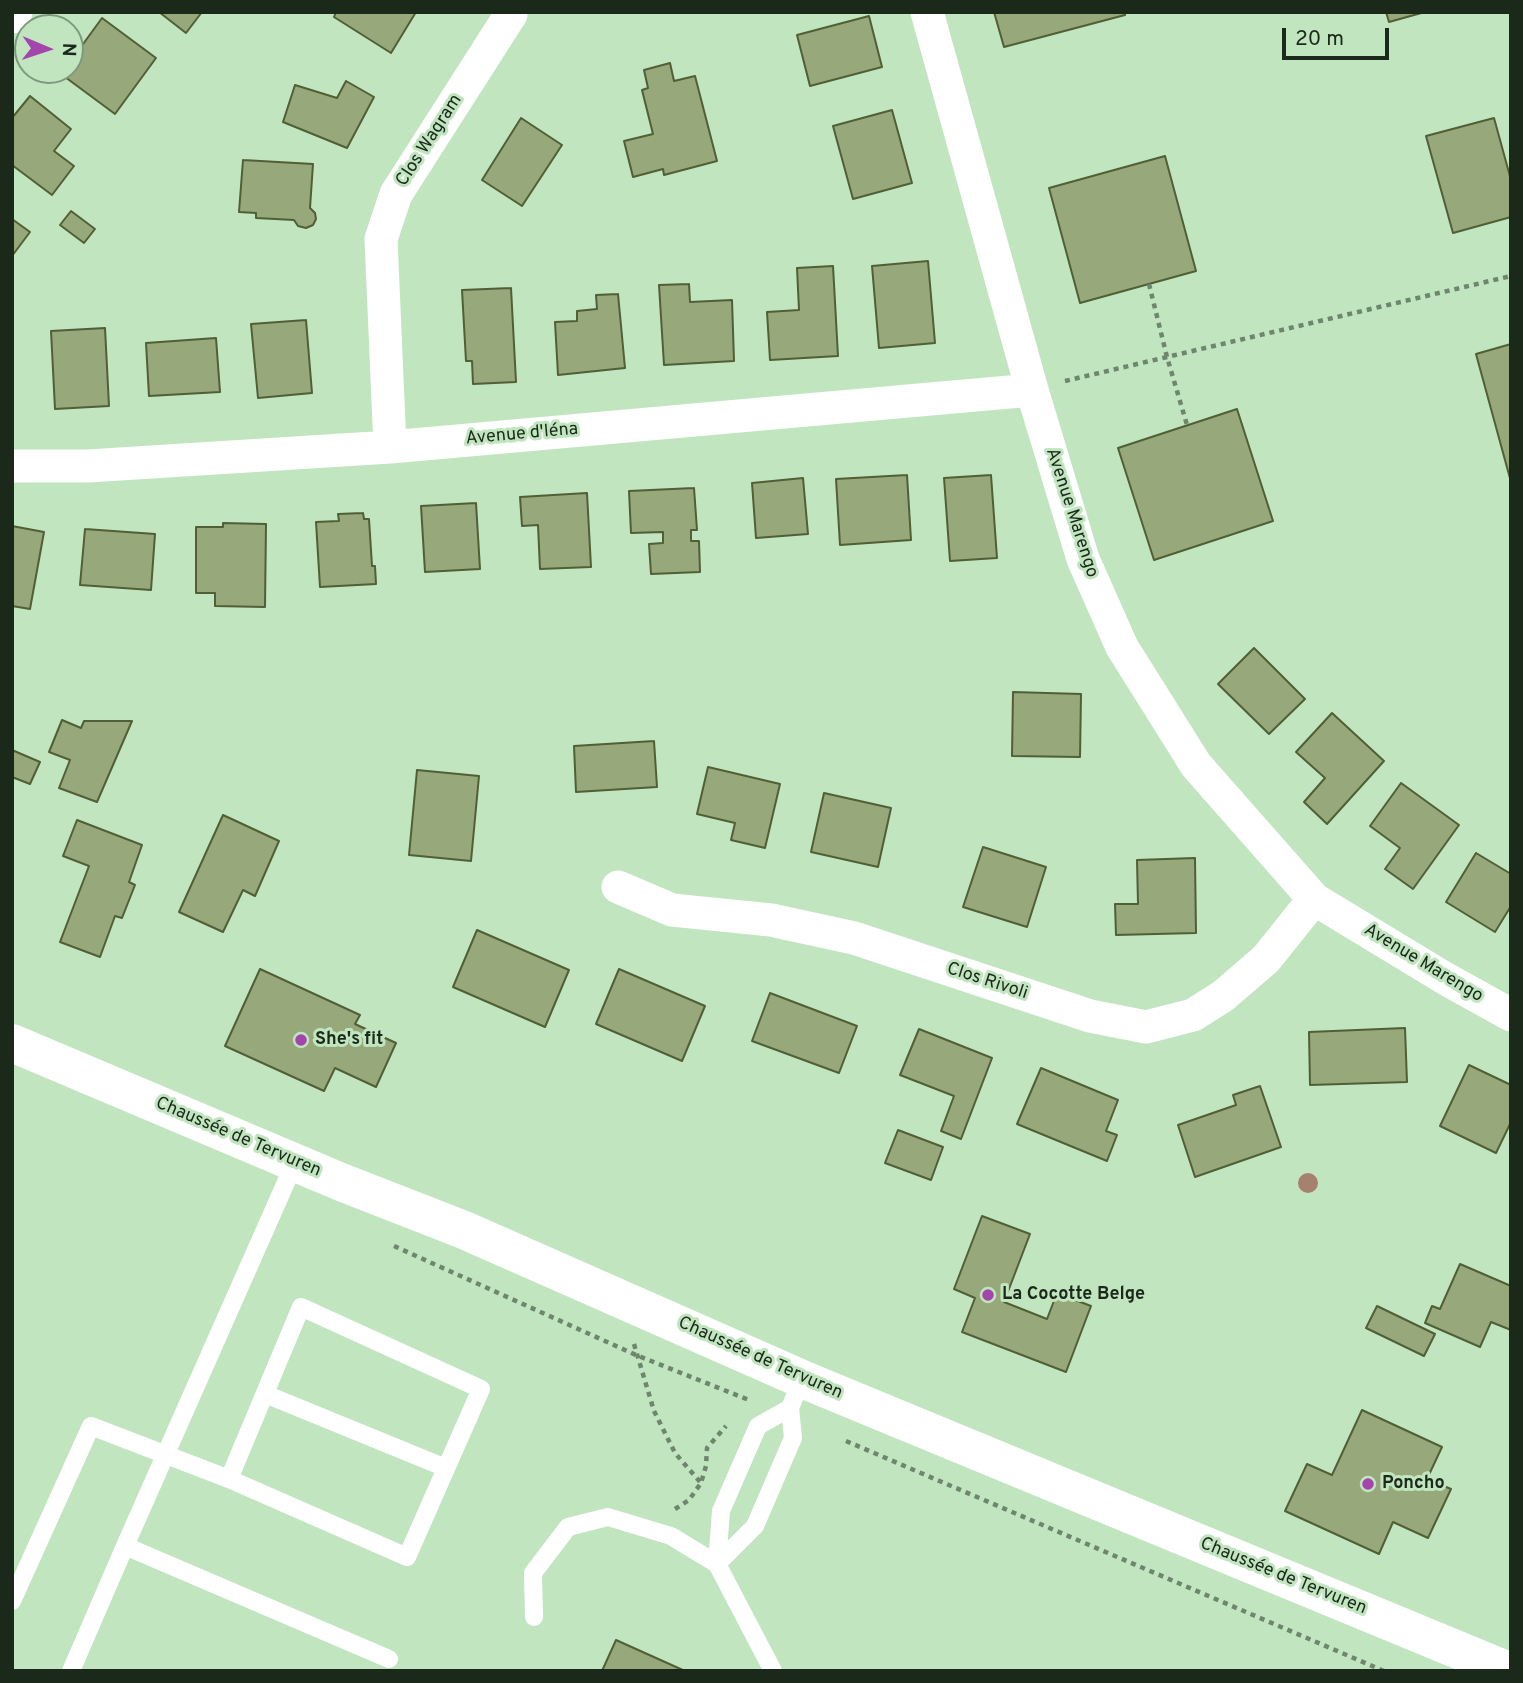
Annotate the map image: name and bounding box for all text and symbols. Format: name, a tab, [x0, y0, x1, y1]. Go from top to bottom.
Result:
north arrow	[14, 14, 84, 84]
scale bar	[1285, 14, 1392, 58]
text: 20 m	[1295, 26, 1344, 53]
text: N	[56, 42, 80, 57]
street label: Clos Wagram	[392, 91, 468, 191]
street label: Avenue d'Iéna	[465, 419, 579, 451]
street label: Avenue Marengo	[1040, 445, 1102, 581]
street label: Avenue Marengo	[1360, 920, 1486, 1008]
street label: Clos Rivoli	[944, 959, 1030, 1005]
place label: She's fit	[315, 1029, 383, 1051]
marker: She's fit	[293, 1032, 309, 1048]
street label: Chaussée de Tervuren	[152, 1093, 324, 1183]
place label: La Cocotte Belge	[1002, 1284, 1145, 1306]
marker: La Cocotte Belge	[980, 1287, 996, 1303]
street label: Chaussée de Tervuren	[674, 1313, 846, 1405]
place label: Poncho	[1382, 1473, 1445, 1495]
marker: Poncho	[1360, 1476, 1376, 1492]
street label: Chaussée de Tervuren	[1197, 1534, 1369, 1620]

